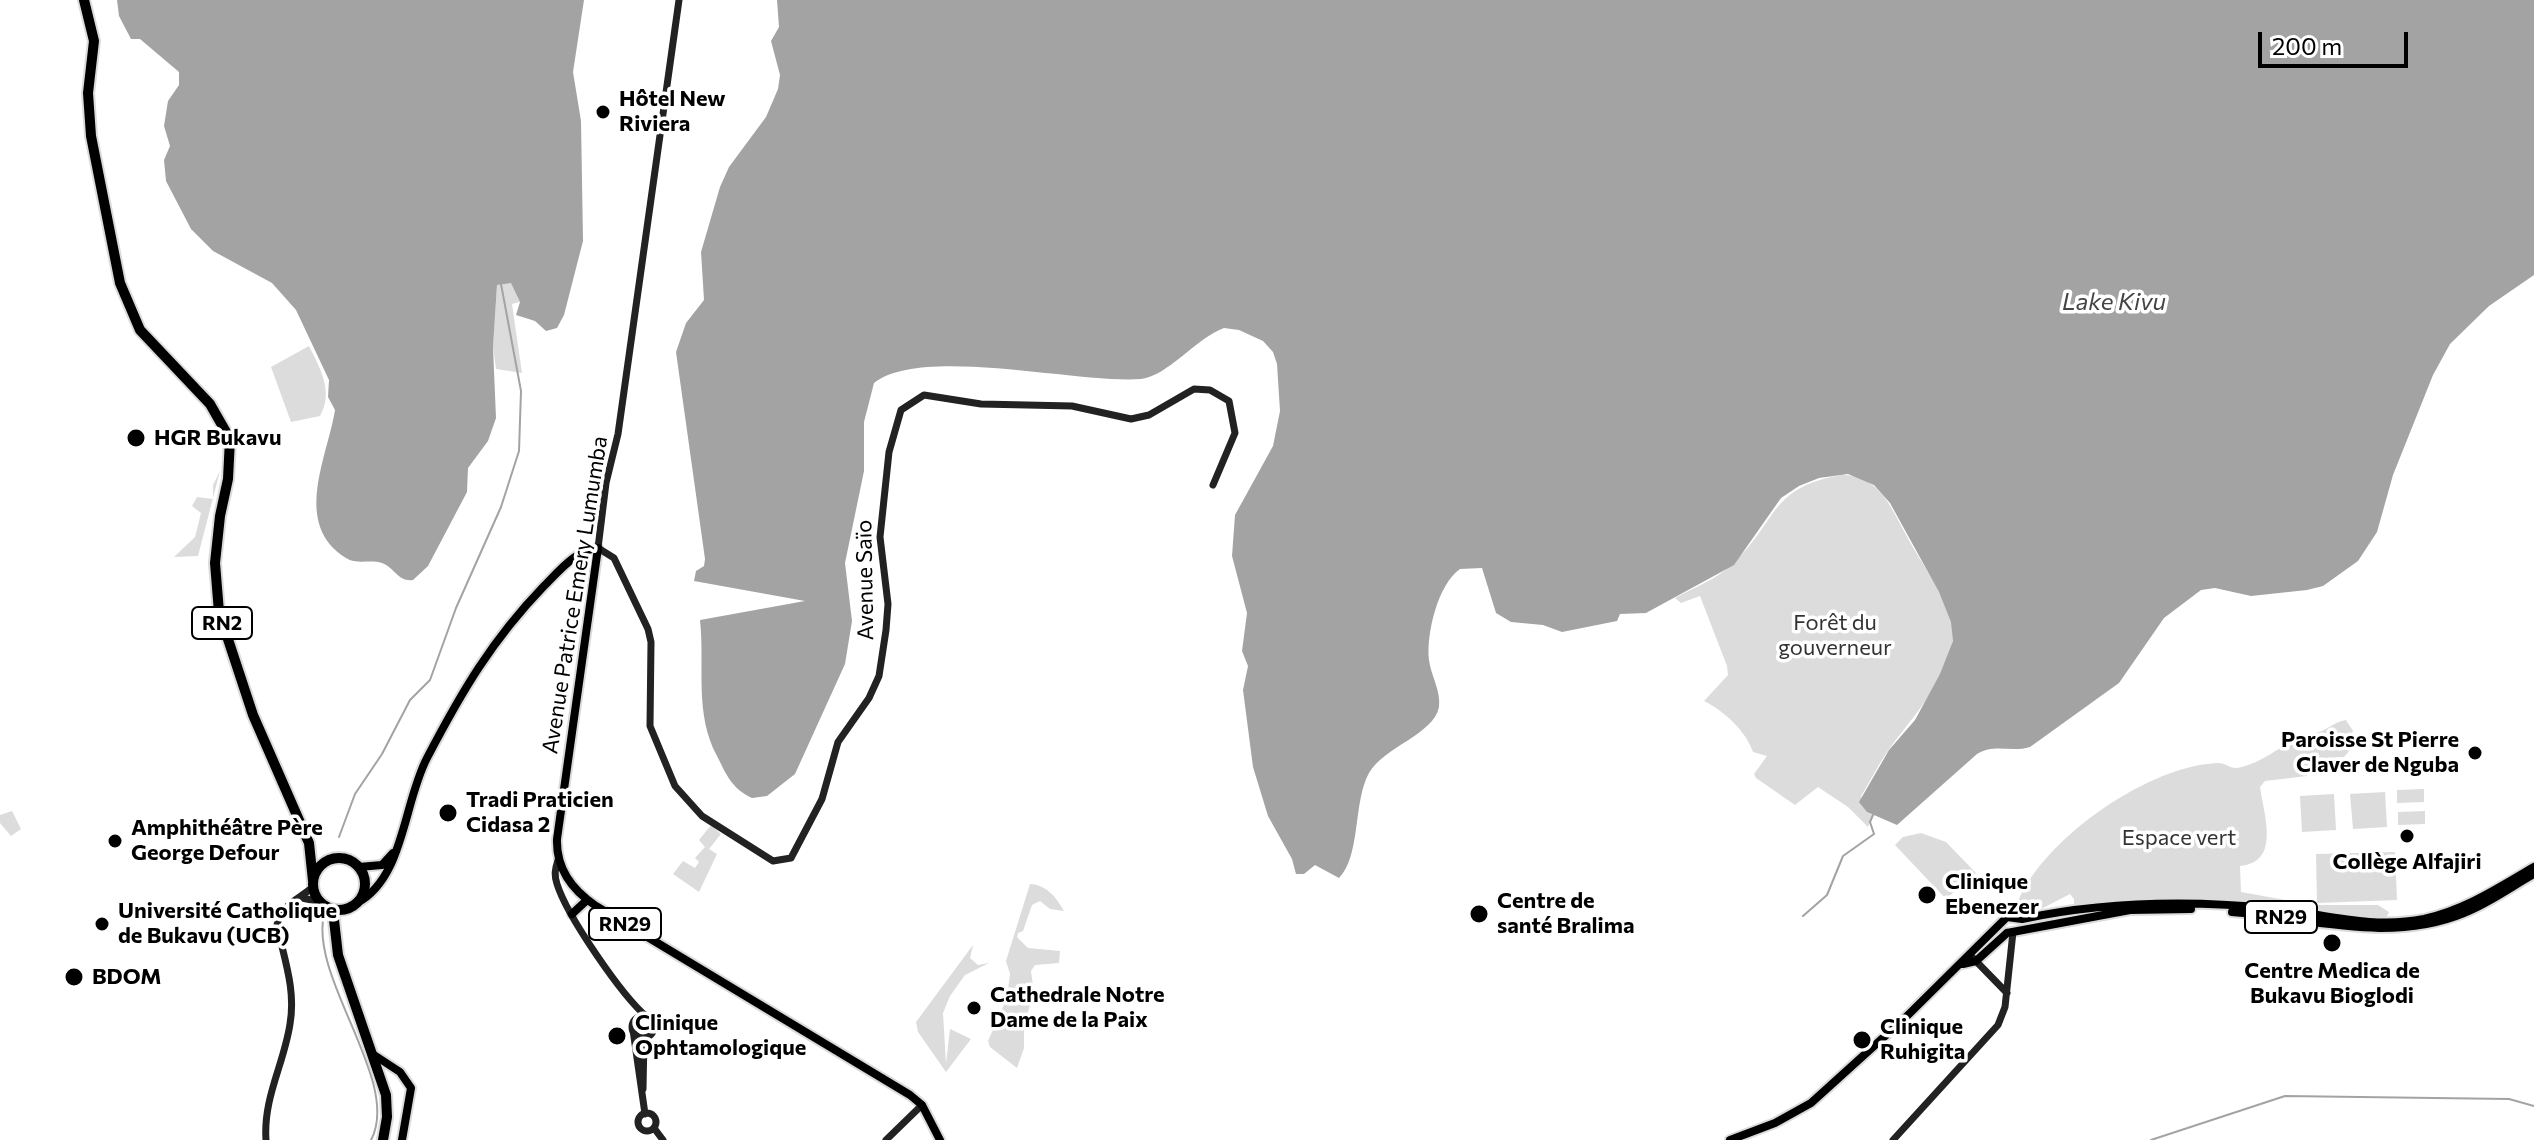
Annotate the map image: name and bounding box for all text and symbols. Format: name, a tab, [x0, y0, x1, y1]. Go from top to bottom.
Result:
scale bar	[2262, 16, 2412, 66]
text: 200 m	[2272, 31, 2342, 60]
place label: Hôtel New Riviera	[619, 86, 726, 138]
marker: Hôtel New Riviera	[594, 103, 612, 121]
water label: Lake Kivu	[2062, 288, 2166, 316]
place label: HGR Bukavu	[154, 425, 281, 451]
marker: HGR Bukavu	[125, 427, 147, 449]
street label: Avenue Patrice Emery Lumumba	[537, 434, 613, 756]
street label: Avenue Saïo	[851, 519, 879, 641]
road number: RN2	[192, 607, 252, 639]
park label: Forêt du gouverneur	[1778, 610, 1892, 662]
place label: Paroisse St Pierre Claver de Nguba	[2281, 727, 2459, 778]
marker: Paroisse St Pierre Claver de Nguba	[2466, 744, 2484, 762]
place label: Tradi Praticien Cidasa 2	[466, 787, 614, 838]
marker: Tradi Praticien Cidasa 2	[437, 802, 459, 824]
place label: Amphithéâtre Père George Defour	[131, 815, 323, 866]
park label: Espace vert	[2122, 825, 2236, 851]
marker: Collège Alfajiri	[2398, 827, 2416, 845]
marker: Amphithéâtre Père George Defour	[106, 832, 124, 850]
place label: Collège Alfajiri	[2332, 849, 2482, 875]
place label: Clinique Ebenezer	[1945, 869, 2039, 920]
marker: Clinique Ebenezer	[1916, 884, 1938, 906]
place label: Centre de santé Bralima	[1497, 888, 1635, 940]
place label: Université Catholique de Bukavu (UCB)	[118, 898, 337, 950]
road number: RN29	[2245, 901, 2317, 933]
marker: Centre de santé Bralima	[1468, 903, 1490, 925]
road number: RN29	[589, 908, 661, 940]
marker: Université Catholique de Bukavu (UCB)	[93, 915, 111, 933]
marker: Centre Medica de Bukavu Bioglodi	[2321, 932, 2343, 954]
place label: Centre Medica de Bukavu Bioglodi	[2244, 958, 2420, 1010]
place label: BDOM	[92, 964, 161, 990]
marker: BDOM	[63, 966, 85, 988]
place label: Cathedrale Notre Dame de la Paix	[990, 982, 1165, 1034]
marker: Cathedrale Notre Dame de la Paix	[965, 999, 983, 1017]
place label: Clinique Ophtamologique	[635, 1010, 806, 1062]
place label: Clinique Ruhigita	[1880, 1014, 1965, 1066]
marker: Clinique Ophtamologique	[606, 1025, 628, 1047]
marker: Clinique Ruhigita	[1851, 1029, 1873, 1051]

